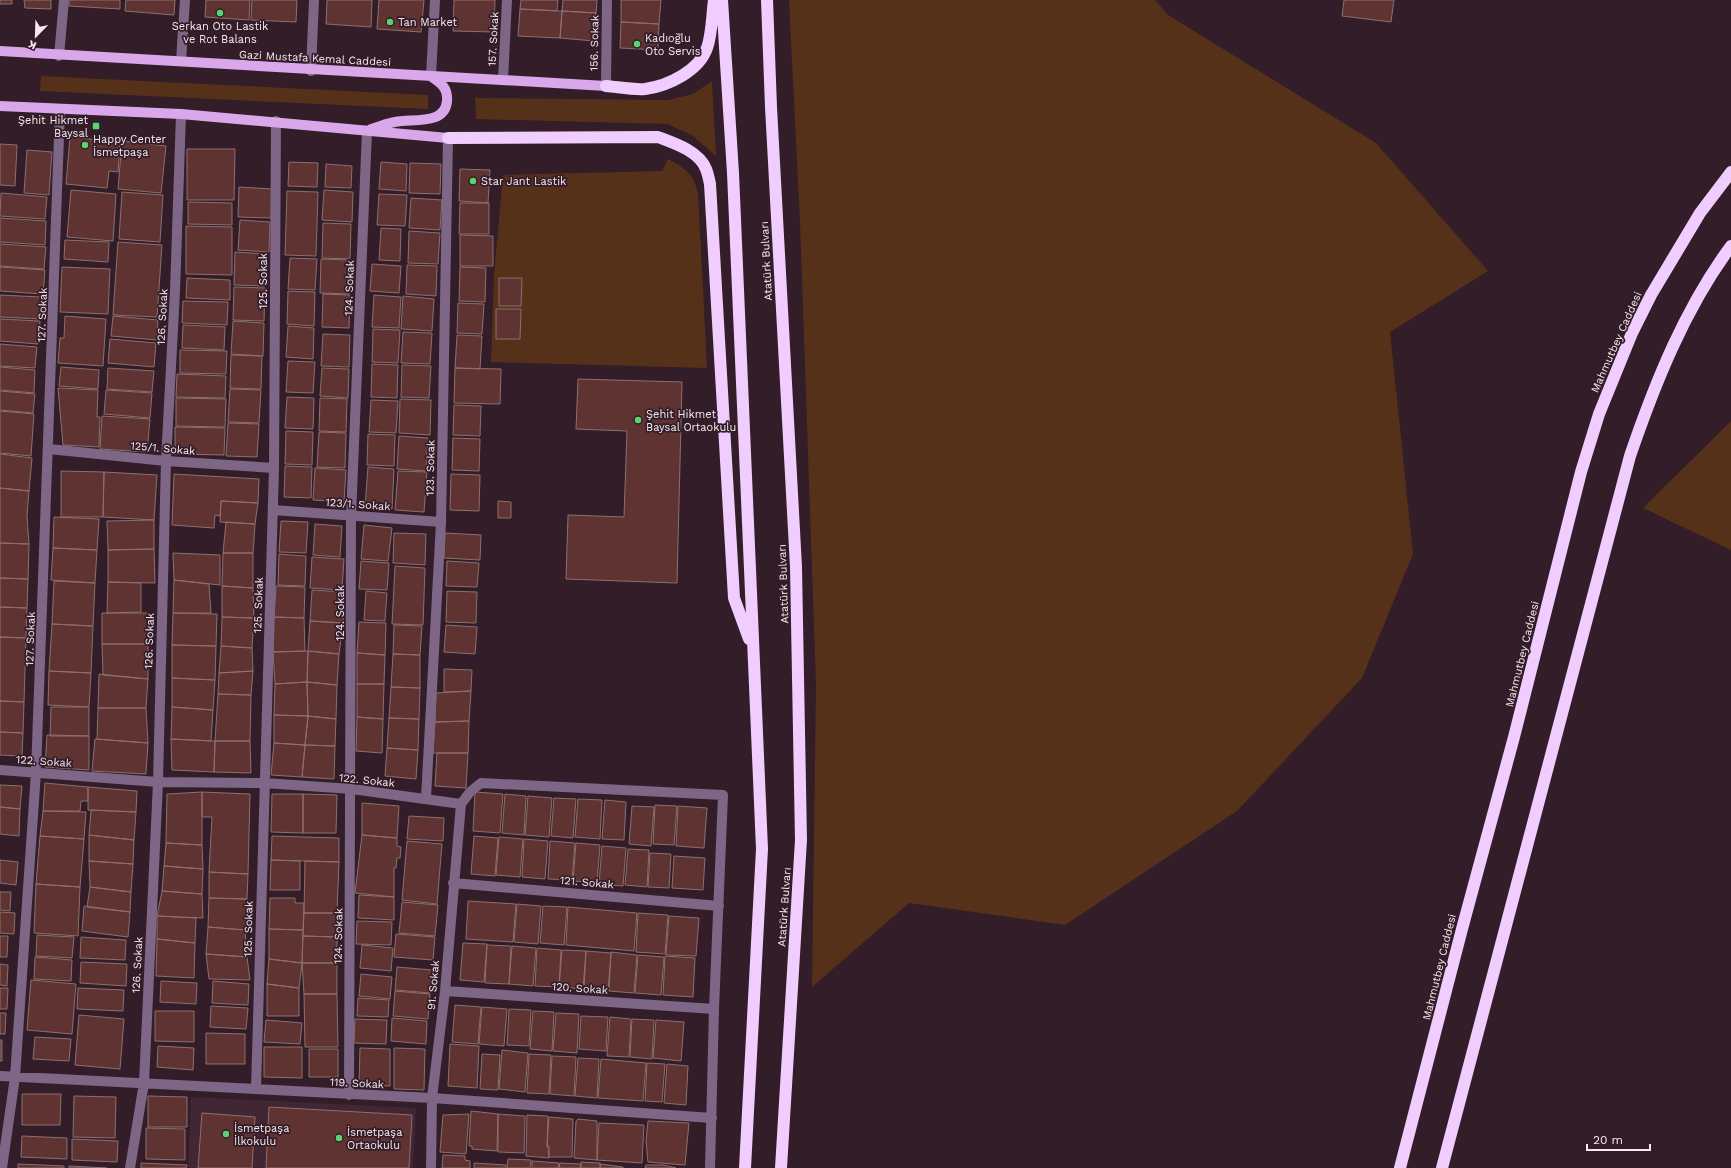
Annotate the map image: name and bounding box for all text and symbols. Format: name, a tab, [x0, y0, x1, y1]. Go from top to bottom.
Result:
marker: Serkan Oto Lastik ve Rot Balans	[215, 8, 225, 18]
street label: 157. Sokak	[486, 11, 501, 67]
street label: 156. Sokak	[588, 15, 601, 71]
north arrow	[16, 16, 56, 56]
place label: Tan Market	[398, 16, 458, 29]
marker: Tan Market	[385, 17, 395, 27]
place label: Serkan Oto Lastik ve Rot Balans	[172, 20, 268, 46]
place label: Kadıoğlu Oto Servis	[645, 32, 701, 58]
text: K	[26, 37, 38, 52]
marker: Kadıoğlu Oto Servis	[632, 39, 642, 49]
street label: Gazi Mustafa Kemal Caddesi	[239, 48, 391, 69]
place label: Şehit Hikmet Baysal	[18, 114, 89, 140]
marker: Şehit Hikmet Baysal	[91, 121, 101, 131]
place label: Happy Center İsmetpaşa	[93, 133, 167, 159]
marker: Happy Center İsmetpaşa	[80, 140, 90, 150]
place label: Star Jant Lastik	[481, 175, 566, 188]
marker: Star Jant Lastik	[468, 176, 478, 186]
street label: Atatürk Bulvarı	[758, 221, 775, 301]
street label: 125. Sokak	[257, 253, 270, 309]
street label: 124. Sokak	[342, 260, 357, 316]
street label: 127. Sokak	[35, 288, 50, 342]
street label: 126. Sokak	[155, 289, 170, 345]
street label: Mahmutbey Caddesi	[1588, 290, 1645, 395]
place label: Şehit Hikmet Baysal Ortaokulu	[646, 408, 736, 434]
marker: Şehit Hikmet Baysal Ortaokulu	[633, 415, 643, 425]
street label: 125/1. Sokak	[130, 439, 196, 458]
street label: 123. Sokak	[424, 440, 437, 496]
street label: 123/1. Sokak	[325, 496, 391, 513]
street label: Atatürk Bulvarı	[776, 544, 791, 624]
street label: 125. Sokak	[251, 577, 266, 633]
street label: 124. Sokak	[334, 585, 347, 641]
street label: Mahmutbey Caddesi	[1503, 600, 1542, 709]
street label: 127. Sokak	[23, 612, 38, 666]
street label: 126. Sokak	[142, 613, 157, 669]
street label: 122. Sokak	[16, 753, 72, 770]
street label: 122. Sokak	[338, 771, 395, 790]
street label: Atatürk Bulvarı	[775, 867, 794, 947]
street label: 121. Sokak	[560, 874, 614, 891]
street label: 125. Sokak	[242, 901, 255, 957]
street label: 124. Sokak	[332, 908, 345, 964]
street label: Mahmutbey Caddesi	[1420, 913, 1459, 1022]
street label: 126. Sokak	[130, 937, 145, 993]
street label: 91. Sokak	[425, 960, 442, 1011]
street label: 120. Sokak	[551, 980, 608, 997]
street label: 119. Sokak	[330, 1076, 384, 1091]
place label: İsmetpaşa İlkokulu	[234, 1121, 289, 1148]
place label: İsmetpaşa Ortaokulu	[347, 1125, 402, 1152]
scale bar	[1587, 1126, 1650, 1152]
marker: İsmetpaşa İlkokulu	[221, 1129, 231, 1139]
marker: İsmetpaşa Ortaokulu	[334, 1133, 344, 1143]
text: 20 m	[1593, 1133, 1623, 1147]

